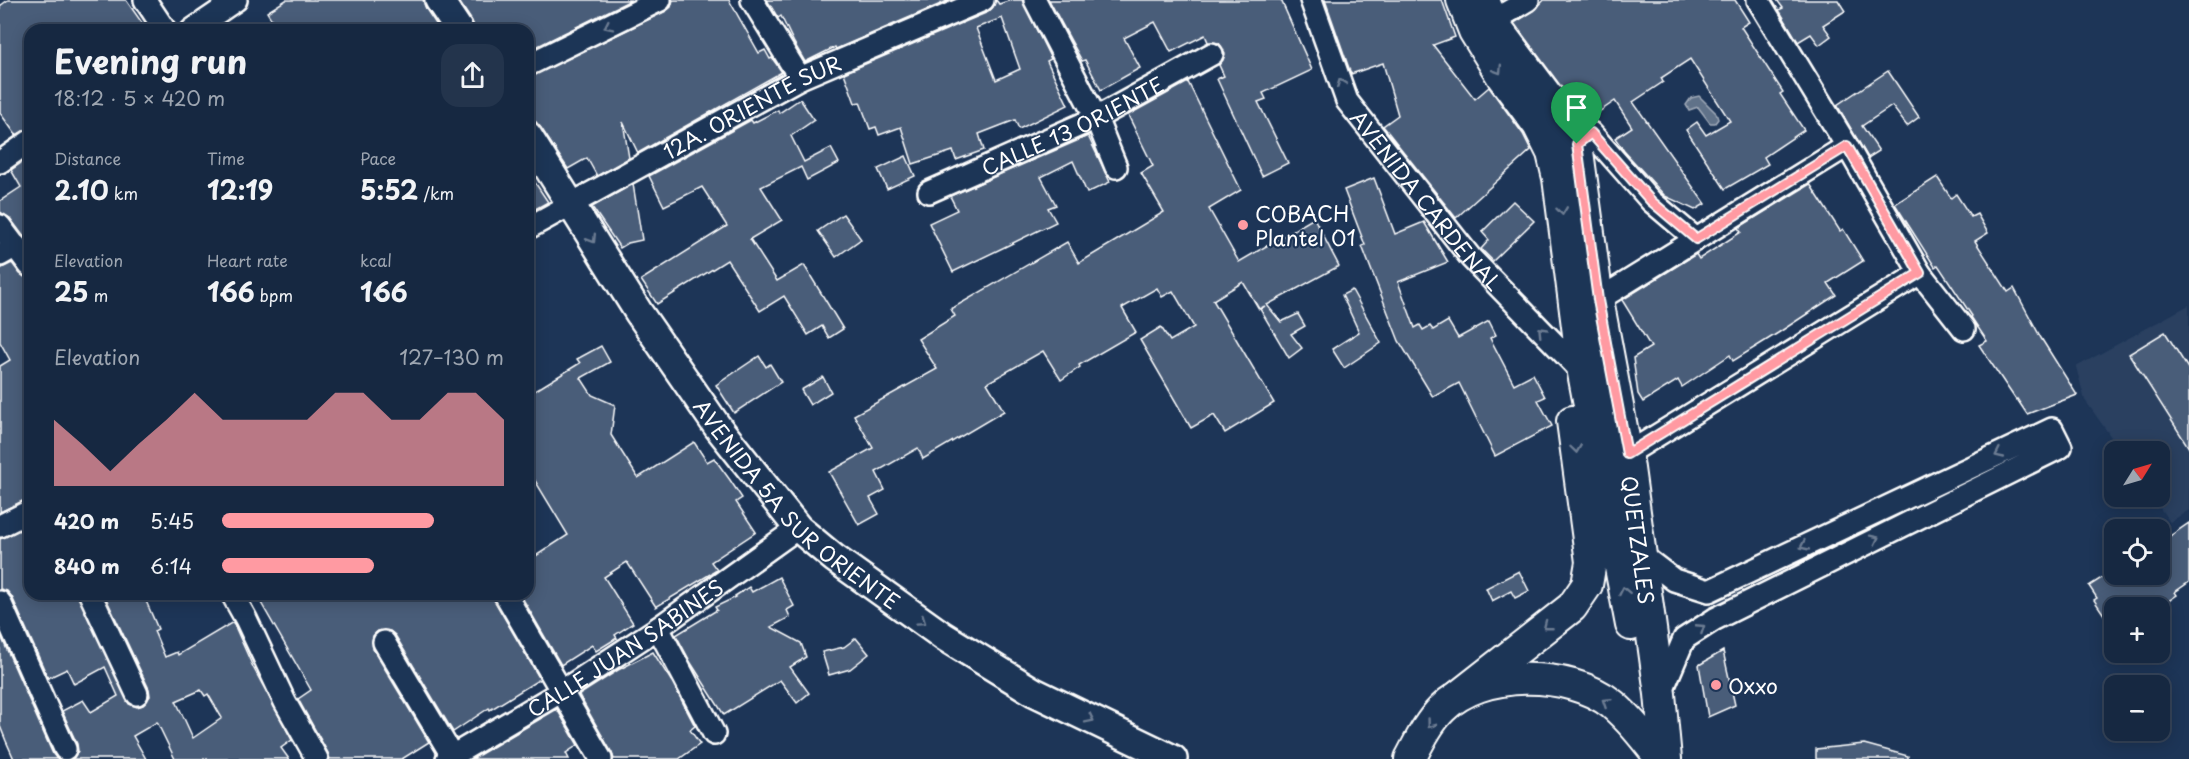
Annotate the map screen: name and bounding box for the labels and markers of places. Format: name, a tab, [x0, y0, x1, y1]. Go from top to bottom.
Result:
pin	[1551, 82, 1602, 144]
place label: COBACH Plantel 01	[1255, 197, 1356, 253]
marker: COBACH Plantel 01	[1236, 218, 1250, 232]
place label: Oxxo	[1728, 669, 1778, 701]
marker: Oxxo	[1709, 678, 1723, 692]

